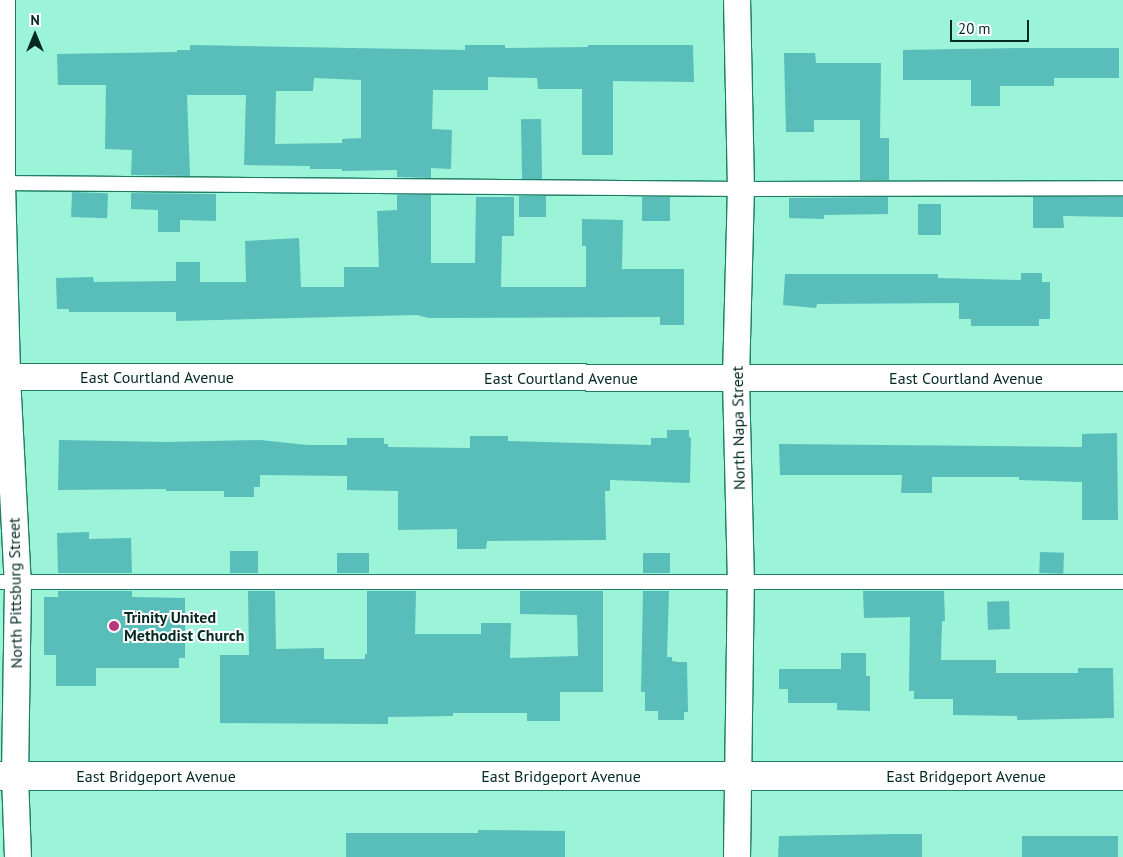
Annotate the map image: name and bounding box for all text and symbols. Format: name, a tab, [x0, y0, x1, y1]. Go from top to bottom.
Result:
north arrow	[10, 10, 60, 60]
scale bar	[953, 10, 1032, 42]
text: N	[30, 11, 40, 29]
text: 20 m	[958, 19, 991, 38]
street label: North Napa Street	[727, 366, 749, 490]
street label: East Courtland Avenue	[80, 367, 234, 387]
street label: East Courtland Avenue	[484, 368, 638, 388]
street label: East Courtland Avenue	[889, 368, 1043, 388]
street label: North Pittsburg Street	[4, 517, 26, 669]
place label: Trinity United Methodist Church	[124, 607, 245, 645]
marker: Trinity United Methodist Church	[108, 620, 120, 632]
street label: East Bridgeport Avenue	[76, 766, 236, 786]
street label: East Bridgeport Avenue	[481, 766, 641, 786]
street label: East Bridgeport Avenue	[886, 766, 1046, 786]

